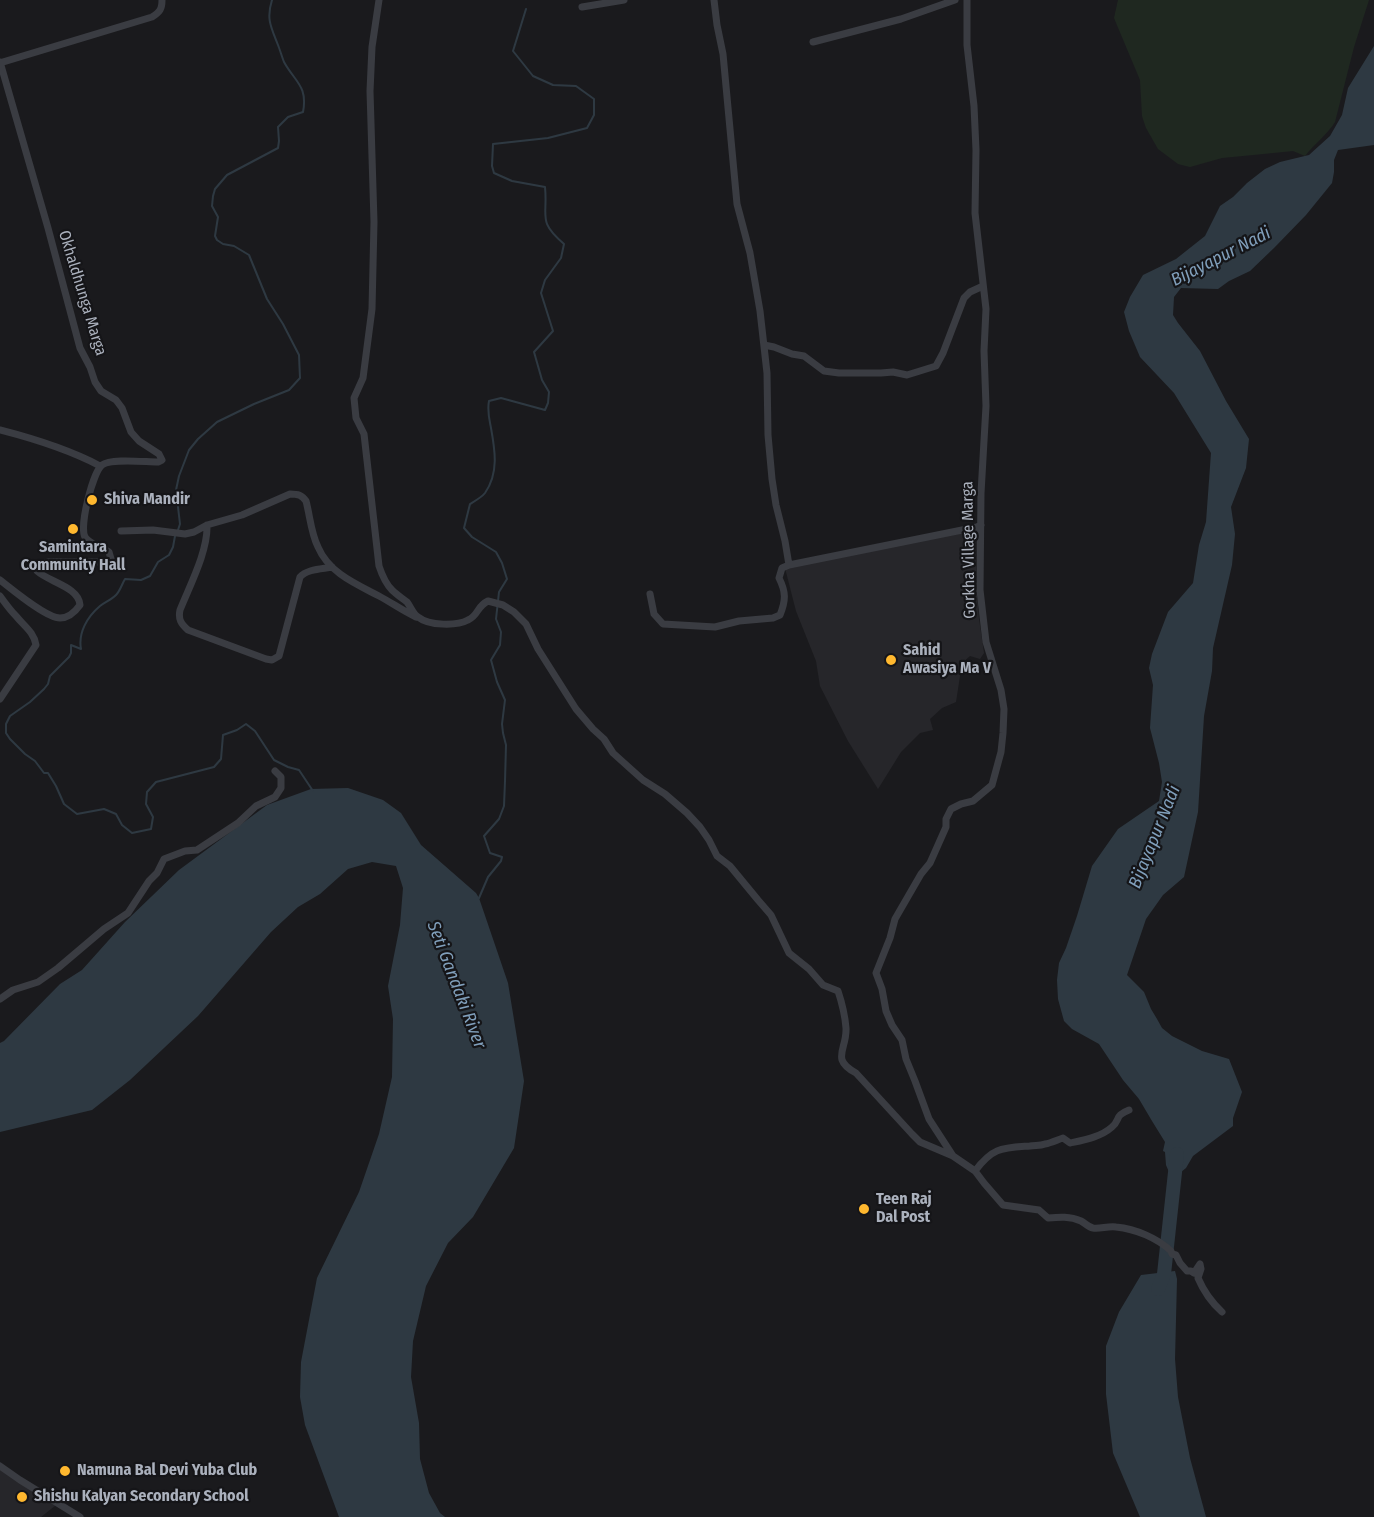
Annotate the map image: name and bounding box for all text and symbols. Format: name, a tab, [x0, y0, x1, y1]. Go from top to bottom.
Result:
water label: Bijayapur Nadi	[1168, 223, 1274, 291]
street label: Okhaldhunga Marga	[54, 228, 110, 358]
street label: Gorkha Village Marga	[958, 481, 980, 619]
place label: Shiva Mandir	[104, 490, 190, 510]
marker: Shiva Mandir	[85, 493, 99, 507]
marker: Samintara Community Hall	[66, 522, 80, 536]
place label: Samintara Community Hall	[21, 538, 125, 576]
place label: Sahid Awasiya Ma V	[903, 641, 991, 679]
marker: Sahid Awasiya Ma V	[884, 653, 898, 667]
water label: Bijayapur Nadi	[1125, 782, 1185, 892]
water label: Seti Gandaki River	[422, 918, 490, 1052]
place label: Teen Raj Dal Post	[876, 1190, 932, 1228]
marker: Teen Raj Dal Post	[857, 1202, 871, 1216]
place label: Namuna Bal Devi Yuba Club	[77, 1461, 257, 1481]
marker: Namuna Bal Devi Yuba Club	[58, 1464, 72, 1478]
place label: Shishu Kalyan Secondary School	[34, 1487, 249, 1507]
marker: Shishu Kalyan Secondary School	[15, 1490, 29, 1504]

